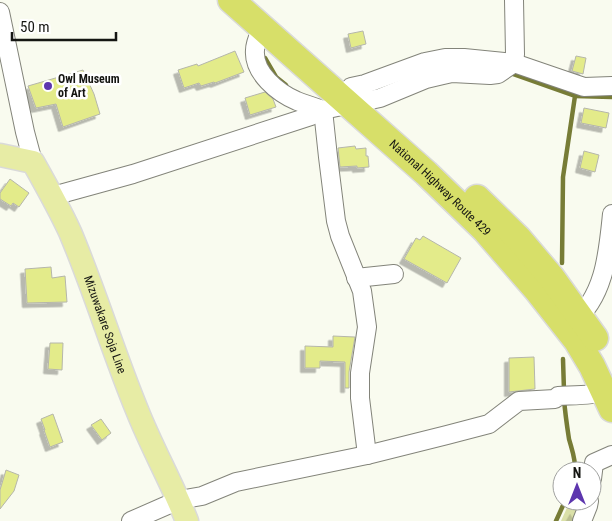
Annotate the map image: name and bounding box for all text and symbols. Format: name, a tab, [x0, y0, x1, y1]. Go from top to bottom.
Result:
scale bar	[12, 10, 116, 42]
text: 50 m	[20, 18, 50, 36]
place label: Owl Museum of Art	[58, 72, 120, 100]
marker: Owl Museum of Art	[42, 80, 54, 92]
street label: National Highway Route 429	[387, 137, 494, 239]
street label: Mizuwakare Soja Line	[81, 274, 129, 376]
north arrow	[552, 461, 602, 511]
text: N	[573, 465, 581, 481]

